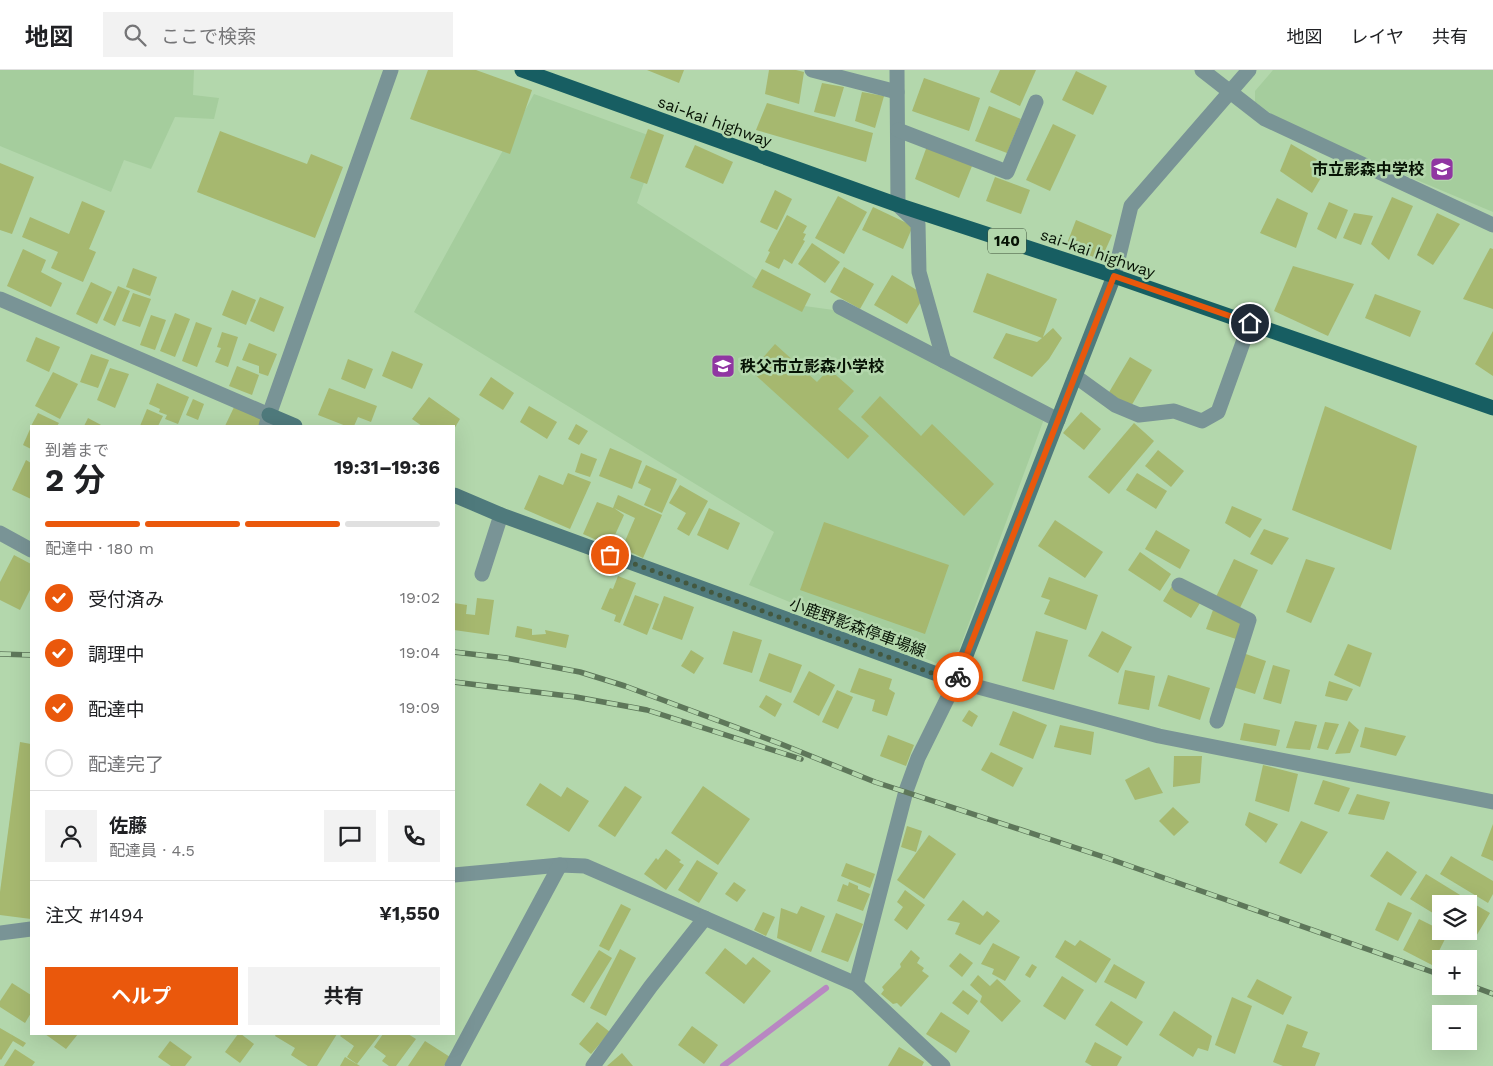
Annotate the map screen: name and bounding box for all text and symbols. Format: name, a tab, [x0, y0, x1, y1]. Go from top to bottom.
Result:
search box	[103, 12, 453, 57]
icon: search	[121, 21, 149, 49]
text: 地図	[25, 23, 73, 51]
text: ここで検索	[161, 25, 256, 48]
text: 地図	[1287, 26, 1323, 47]
text: レイヤ	[1351, 26, 1404, 47]
text: 共有	[1432, 26, 1468, 47]
street label: sai-kai highway	[655, 92, 775, 151]
school or university icon: 市立影森中学校	[1429, 156, 1455, 182]
place label: 市立影森中学校	[1312, 160, 1424, 179]
street label: sai-kai highway	[1038, 225, 1158, 282]
road number: 140	[988, 228, 1026, 254]
pin	[1229, 302, 1271, 344]
icon: home	[1236, 309, 1264, 337]
school or university icon: 秩父市立影森小学校	[710, 353, 736, 379]
place label: 秩父市立影森小学校	[740, 357, 884, 376]
text: 到着まで	[45, 441, 109, 460]
text: 19:31–19:36	[334, 456, 440, 479]
text: 2 分	[45, 461, 105, 499]
pin	[589, 534, 631, 576]
text: 配達中 · 180 m	[45, 539, 154, 558]
icon: bag	[596, 541, 624, 569]
icon: check	[45, 584, 73, 612]
text: 受付済み	[88, 588, 164, 611]
text: 19:02	[400, 588, 440, 607]
street label: 小鹿野影森停車場線	[787, 594, 929, 661]
icon: check	[45, 639, 73, 667]
text: 調理中	[88, 643, 145, 666]
text: 19:04	[399, 643, 440, 662]
courier	[933, 652, 983, 702]
icon: bike	[944, 663, 972, 691]
icon: check	[45, 694, 73, 722]
text: 配達中	[88, 698, 145, 721]
text: 19:09	[399, 698, 440, 717]
text: 配達完了	[88, 753, 164, 776]
button: person	[45, 810, 97, 862]
button: chat	[324, 810, 376, 862]
button: phone	[388, 810, 440, 862]
text: 佐藤	[109, 814, 147, 837]
text: 配達員 · 4.5	[109, 841, 195, 860]
map controls	[1432, 895, 1477, 1050]
button: layers	[1432, 895, 1477, 940]
text: ¥1,550	[379, 902, 440, 925]
text: 注文 #1494	[45, 904, 144, 927]
button: +	[1432, 950, 1477, 995]
button: ヘルプ	[45, 967, 238, 1025]
button: 共有	[248, 967, 440, 1025]
button: −	[1432, 1005, 1477, 1050]

